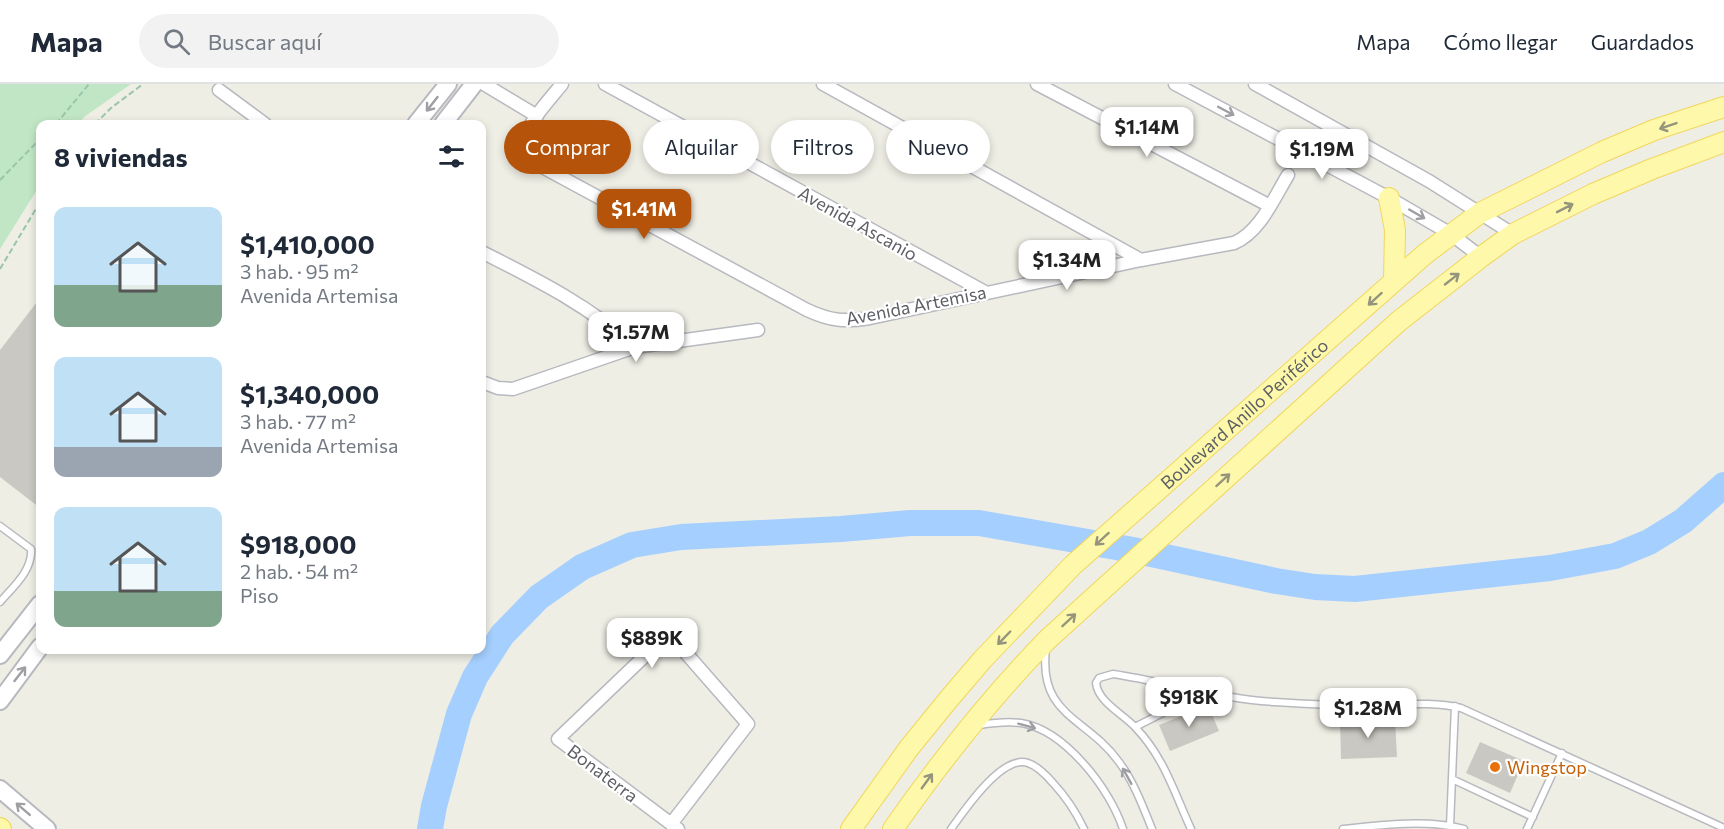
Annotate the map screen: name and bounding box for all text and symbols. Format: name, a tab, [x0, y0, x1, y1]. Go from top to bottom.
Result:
search box	[139, 14, 559, 68]
text: Mapa	[30, 24, 103, 58]
icon: search	[160, 25, 193, 58]
text: Buscar aquí	[208, 28, 322, 55]
text: Mapa	[1356, 29, 1411, 54]
text: Cómo llegar	[1444, 29, 1558, 54]
text: Guardados	[1591, 29, 1694, 54]
one-way arrow	[425, 96, 438, 112]
one-way arrow	[1217, 106, 1235, 118]
pin: $1.14M	[1098, 107, 1196, 158]
text: $1.14M	[1115, 114, 1179, 138]
chip: Comprar	[504, 120, 631, 174]
chip: Alquilar	[643, 120, 759, 174]
chip: Filtros	[771, 120, 874, 174]
chip: Nuevo	[886, 120, 990, 174]
one-way arrow	[1660, 121, 1678, 132]
pin: $1.19M	[1273, 129, 1371, 180]
text: $1.19M	[1289, 136, 1355, 160]
icon: filters	[435, 140, 468, 173]
text: 8 viviendas	[54, 141, 188, 172]
street label: Avenida Ascanio	[795, 181, 921, 265]
pin: $1.41M	[595, 189, 693, 240]
text: $1.41M	[611, 196, 677, 220]
one-way arrow	[1556, 202, 1573, 214]
one-way arrow	[1408, 208, 1425, 220]
text: $1,410,000	[240, 228, 375, 259]
icon: home	[102, 231, 174, 303]
pin: $1.34M	[1018, 240, 1116, 291]
text: $1.34M	[1032, 247, 1102, 271]
text: 3 hab. · 95 m²	[240, 259, 359, 283]
one-way arrow	[1444, 273, 1460, 286]
street label: Avenida Artemisa	[844, 281, 988, 329]
text: Avenida Artemisa	[240, 283, 398, 307]
one-way arrow	[1367, 292, 1382, 306]
pin: $1.57M	[587, 312, 685, 363]
text: $1.57M	[602, 319, 670, 343]
street label: Boulevard Anillo Periférico	[1156, 334, 1333, 494]
text: $1,340,000	[240, 378, 379, 409]
icon: home	[102, 381, 174, 453]
text: 3 hab. · 77 m²	[240, 409, 356, 433]
text: Avenida Artemisa	[240, 433, 398, 457]
one-way arrow	[1215, 473, 1230, 487]
text: $918,000	[240, 528, 356, 559]
icon: home	[102, 531, 174, 603]
one-way arrow	[1095, 532, 1110, 546]
text: 2 hab. · 54 m²	[240, 559, 358, 583]
text: Piso	[240, 583, 279, 607]
one-way arrow	[1061, 613, 1076, 627]
pin: $889K	[610, 618, 694, 669]
text: $889K	[621, 625, 683, 649]
one-way arrow	[996, 631, 1011, 646]
one-way arrow	[14, 666, 26, 682]
pin: $918K	[1147, 677, 1231, 728]
text: $918K	[1159, 684, 1219, 708]
pin: $1.28M	[1319, 688, 1417, 739]
text: $1.28M	[1334, 695, 1402, 719]
one-way arrow	[1017, 720, 1036, 732]
street label: Bonaterra	[563, 739, 643, 807]
place label: Wingstop	[1507, 756, 1587, 778]
marker: Wingstop	[1488, 760, 1502, 774]
one-way arrow	[1121, 768, 1133, 785]
one-way arrow	[920, 774, 933, 790]
one-way arrow	[16, 802, 31, 816]

